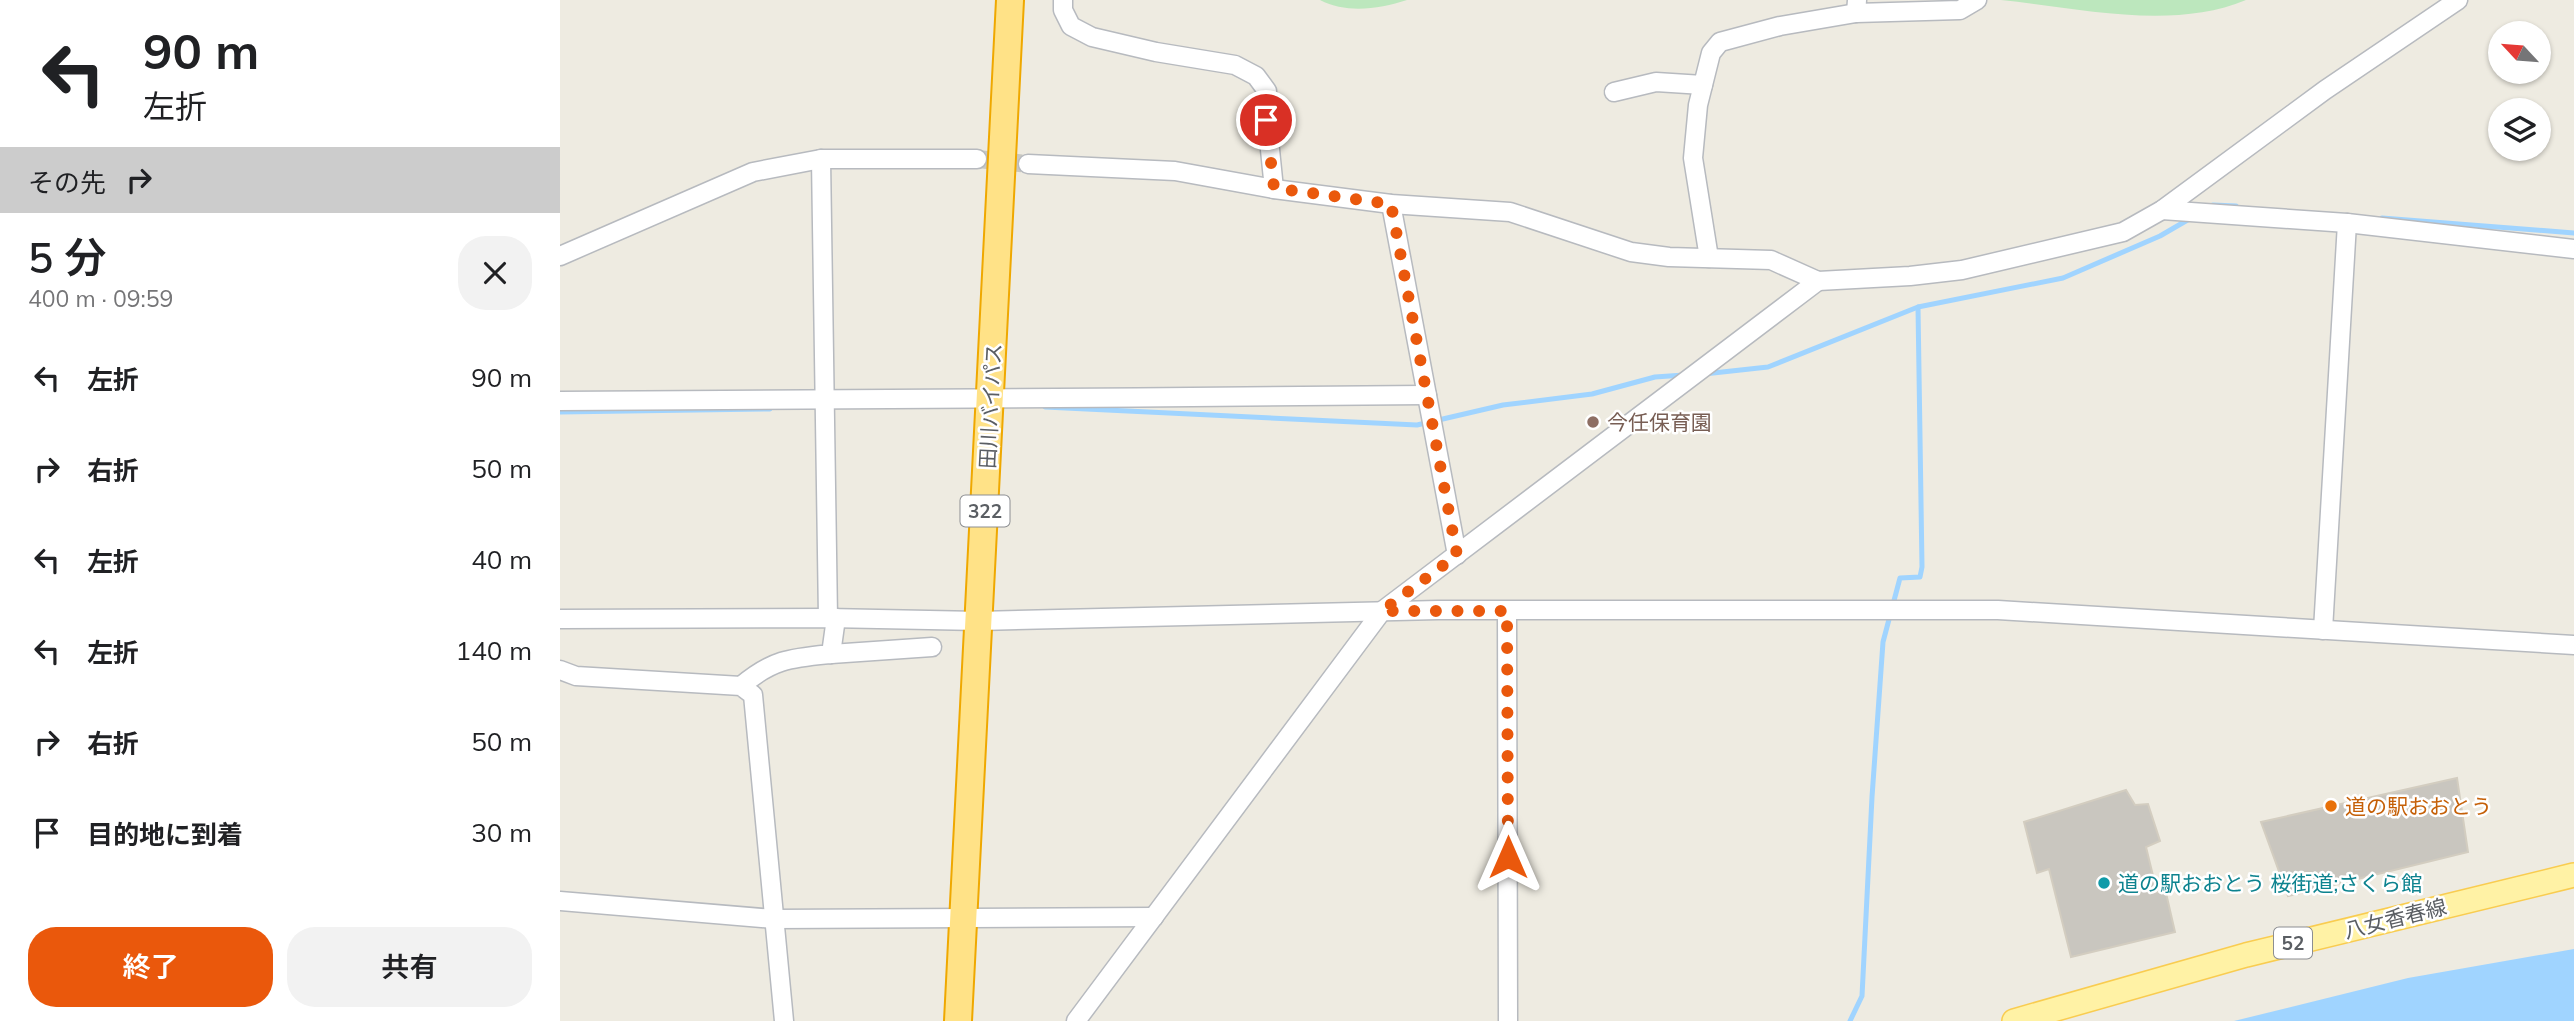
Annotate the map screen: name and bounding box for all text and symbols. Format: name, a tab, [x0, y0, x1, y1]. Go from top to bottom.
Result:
text: 90 m	[143, 20, 259, 81]
north arrow	[2488, 21, 2552, 84]
map controls	[2488, 21, 2551, 161]
icon: left	[28, 28, 119, 119]
text: 左折	[143, 86, 207, 126]
pin	[1236, 90, 1296, 150]
button: layers	[2488, 98, 2551, 161]
icon: arrive	[1247, 101, 1285, 139]
icon: right	[120, 161, 158, 199]
text: その先	[28, 166, 106, 199]
text: 5 分	[28, 231, 106, 284]
button: close	[458, 236, 532, 310]
text: 400 m · 09:59	[28, 284, 173, 313]
street label: 田川バイパス	[974, 343, 1006, 469]
icon: left	[28, 359, 66, 397]
text: 90 m	[471, 361, 532, 394]
text: 左折	[87, 363, 139, 396]
place label: 今任保育園	[1607, 409, 1712, 435]
marker: 今任保育園	[1585, 414, 1601, 430]
icon: right	[28, 450, 66, 488]
text: 50 m	[471, 452, 532, 485]
text: 右折	[87, 454, 139, 487]
road number: 322	[960, 496, 1010, 526]
icon: left	[28, 541, 66, 579]
text: 40 m	[471, 543, 532, 576]
text: 左折	[87, 545, 139, 578]
icon: left	[28, 632, 66, 670]
text: 140 m	[456, 634, 532, 667]
text: 左折	[87, 636, 139, 669]
icon: right	[28, 723, 66, 761]
text: 50 m	[471, 725, 532, 758]
text: 右折	[87, 727, 139, 760]
place label: 道の駅おおとう	[2345, 793, 2492, 819]
marker: 道の駅おおとう	[2323, 798, 2339, 814]
icon: arrive	[28, 814, 66, 852]
text: 30 m	[471, 816, 532, 849]
text: 目的地に到着	[87, 818, 243, 851]
position arrow	[1471, 820, 1545, 894]
place label: 道の駅おおとう 桜街道;さくら館	[2118, 870, 2422, 896]
marker: 道の駅おおとう 桜街道;さくら館	[2096, 875, 2112, 891]
street label: 八女香春線	[2341, 893, 2449, 943]
button: 終了	[28, 927, 273, 1007]
button: 共有	[287, 927, 532, 1007]
road number: 52	[2274, 928, 2312, 959]

